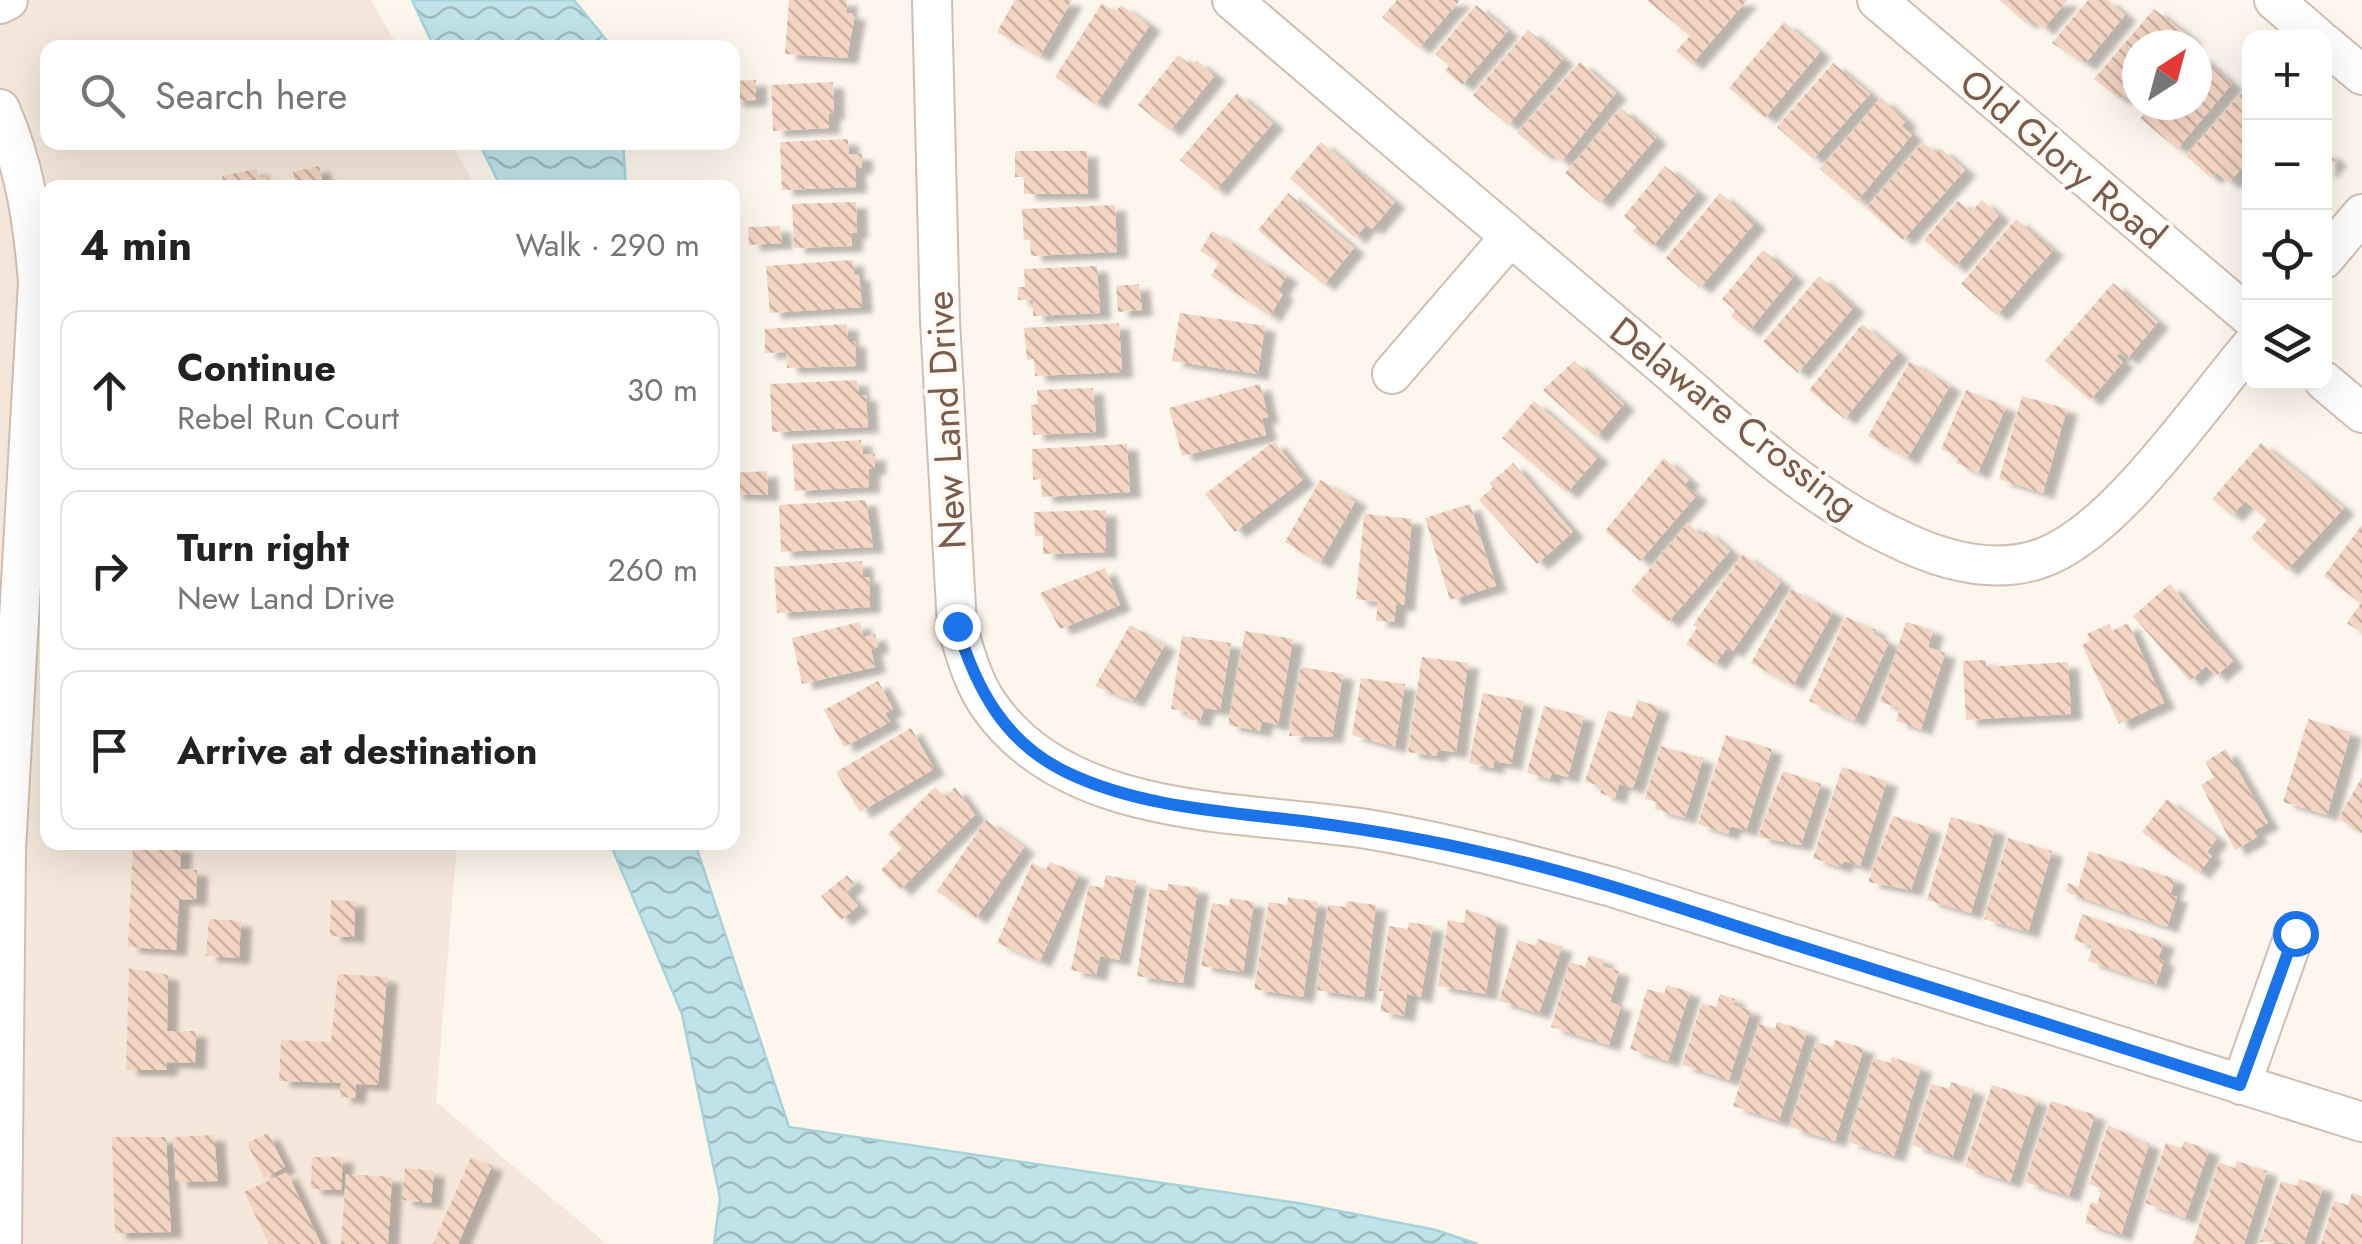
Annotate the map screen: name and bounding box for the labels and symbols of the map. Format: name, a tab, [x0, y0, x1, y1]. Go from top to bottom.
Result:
north arrow	[2122, 30, 2212, 120]
street label: Old Glory Road	[1948, 56, 2179, 262]
street label: New Land Drive	[911, 289, 980, 551]
street label: Delaware Crossing	[1599, 303, 1870, 532]
route end	[935, 604, 981, 650]
route start	[2273, 911, 2319, 957]

